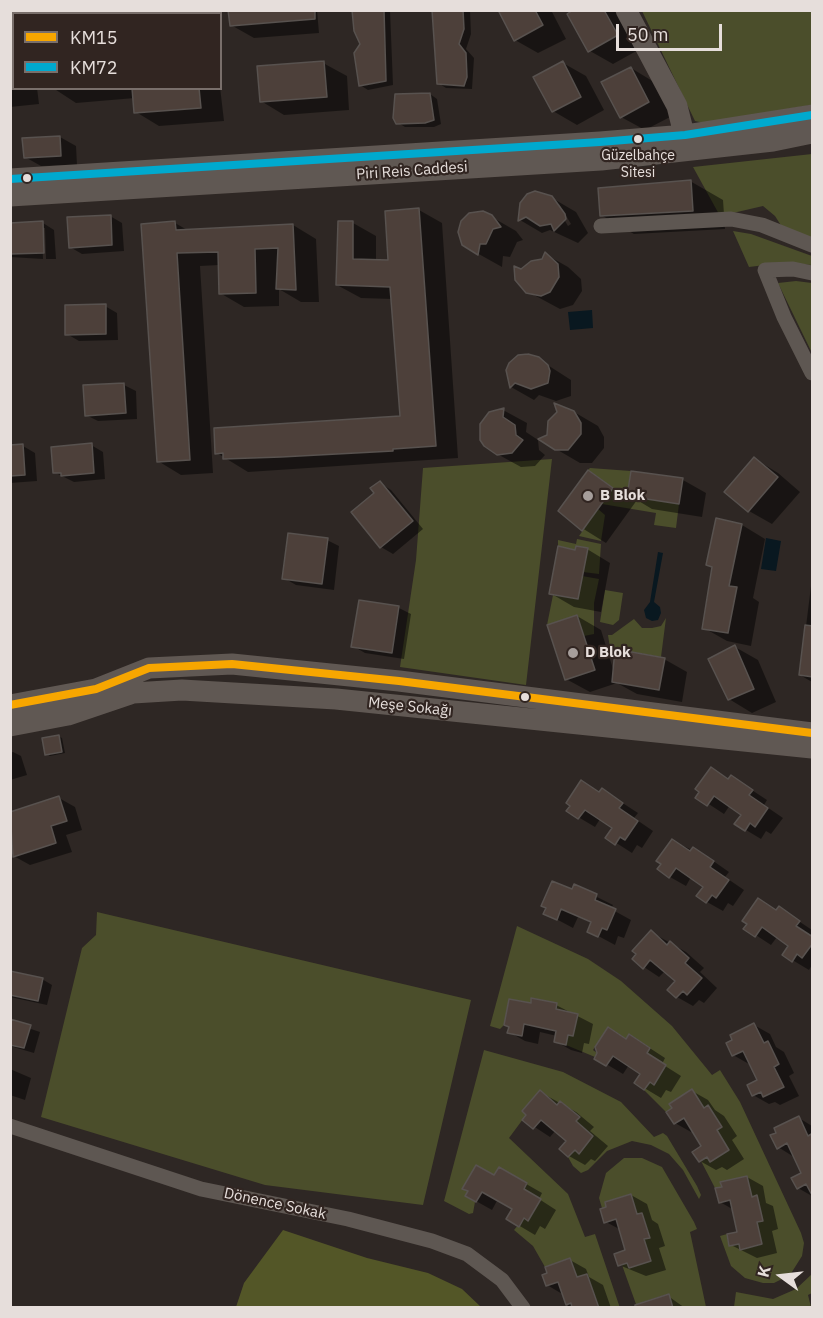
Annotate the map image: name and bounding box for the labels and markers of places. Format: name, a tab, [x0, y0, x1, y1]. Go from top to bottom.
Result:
marker: Güzelbahçe Sitesi	[632, 133, 644, 145]
place label: Güzelbahçe Sitesi	[601, 148, 675, 180]
unlabelled marker	[21, 172, 33, 184]
place label: B Blok	[600, 487, 645, 505]
marker: B Blok	[581, 489, 595, 503]
place label: D Blok	[585, 644, 631, 662]
marker: D Blok	[566, 646, 580, 660]
unlabelled marker	[519, 691, 531, 703]

